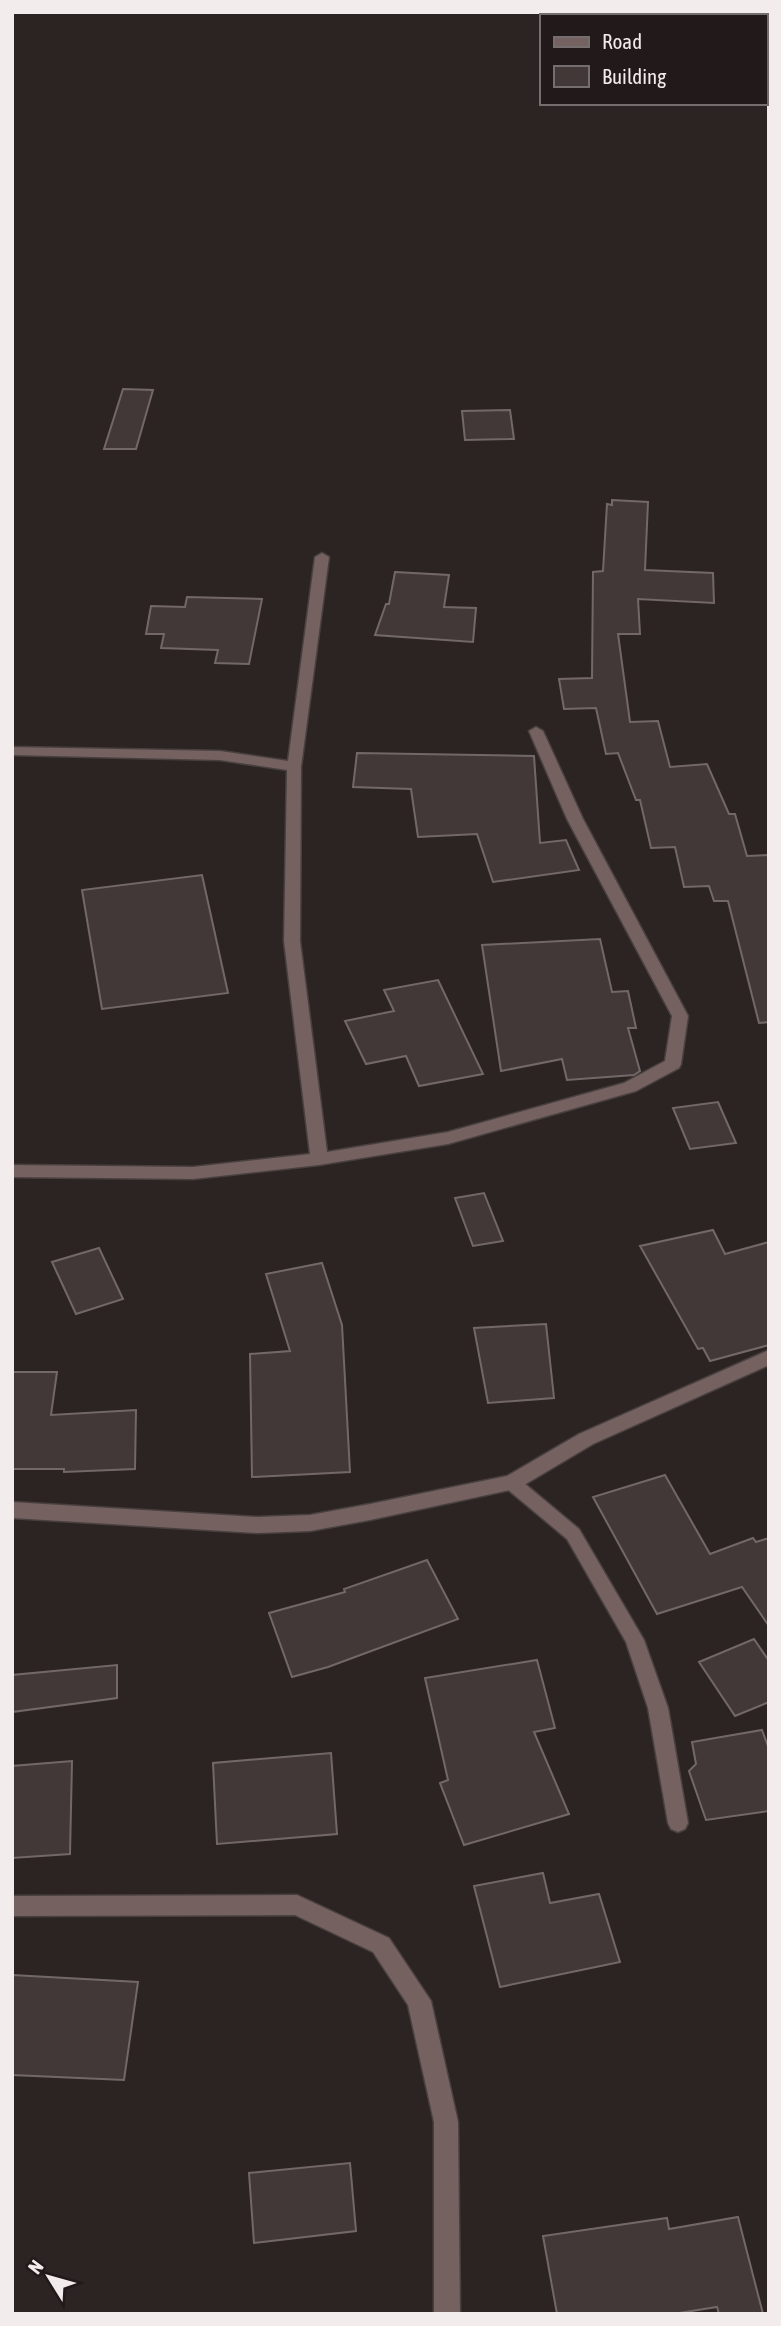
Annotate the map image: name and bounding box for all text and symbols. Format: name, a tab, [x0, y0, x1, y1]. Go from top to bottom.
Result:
legend	[540, 14, 767, 105]
text: Road	[602, 29, 642, 53]
text: Building	[602, 64, 666, 88]
north arrow	[14, 2242, 84, 2312]
text: N	[23, 2256, 48, 2278]

